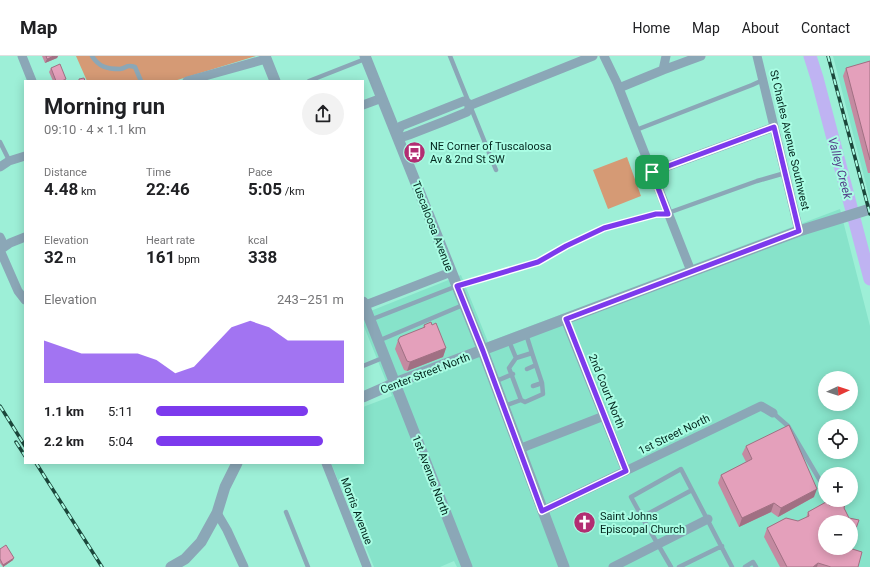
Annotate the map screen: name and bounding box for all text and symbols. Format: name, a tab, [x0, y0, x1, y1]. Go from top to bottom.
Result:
text: Map	[20, 16, 58, 39]
text: Home	[632, 20, 670, 36]
text: Map	[692, 20, 720, 36]
text: About	[742, 20, 779, 36]
text: Contact	[801, 20, 850, 36]
street label: St Charles Avenue Southwest	[767, 69, 812, 212]
button: share	[302, 93, 344, 135]
text: Morning run	[44, 94, 165, 119]
text: 09:10 · 4 × 1.1 km	[44, 122, 146, 137]
water label: Valley Creek	[825, 136, 855, 201]
bus stop icon: NE Corner of Tuscaloosa Av & 2nd St SW	[402, 139, 428, 165]
place label: NE Corner of Tuscaloosa Av & 2nd St SW	[430, 140, 551, 166]
pin	[635, 155, 669, 189]
icon: arrive	[641, 161, 663, 183]
text: Distance	[44, 166, 87, 179]
text: Time	[146, 166, 171, 179]
text: Pace	[248, 166, 272, 179]
text: 4.48	[44, 179, 78, 199]
text: 22:46	[146, 179, 190, 199]
text: 5:05	[248, 179, 282, 199]
street label: Tuscaloosa Avenue	[409, 179, 456, 273]
text: km	[78, 185, 96, 198]
text: /km	[282, 185, 305, 198]
text: Elevation	[44, 234, 89, 247]
text: Heart rate	[146, 234, 195, 247]
text: kcal	[248, 234, 268, 247]
text: 32	[44, 247, 64, 267]
text: 161	[146, 247, 175, 267]
text: 338	[248, 247, 277, 267]
text: m	[64, 253, 76, 266]
text: bpm	[175, 253, 200, 266]
text: Elevation	[44, 292, 97, 307]
text: 243–251 m	[277, 292, 344, 307]
street label: Center Street North	[379, 350, 472, 396]
street label: 2nd Court North	[586, 352, 627, 430]
north arrow	[818, 371, 858, 411]
map controls	[818, 371, 858, 555]
text: 1.1 km	[44, 404, 84, 419]
text: 5:11	[108, 404, 133, 419]
street label: 1st Street North	[636, 412, 712, 457]
button: locate	[818, 419, 858, 459]
street label: 1st Avenue North	[409, 433, 452, 517]
text: 2.2 km	[44, 434, 84, 449]
text: 5:04	[108, 434, 133, 449]
button: +	[818, 467, 858, 507]
street label: Morris Avenue	[338, 476, 375, 547]
church icon: Saint Johns Episcopal Church	[571, 509, 597, 535]
place label: Saint Johns Episcopal Church	[600, 510, 685, 536]
button: −	[818, 515, 858, 555]

